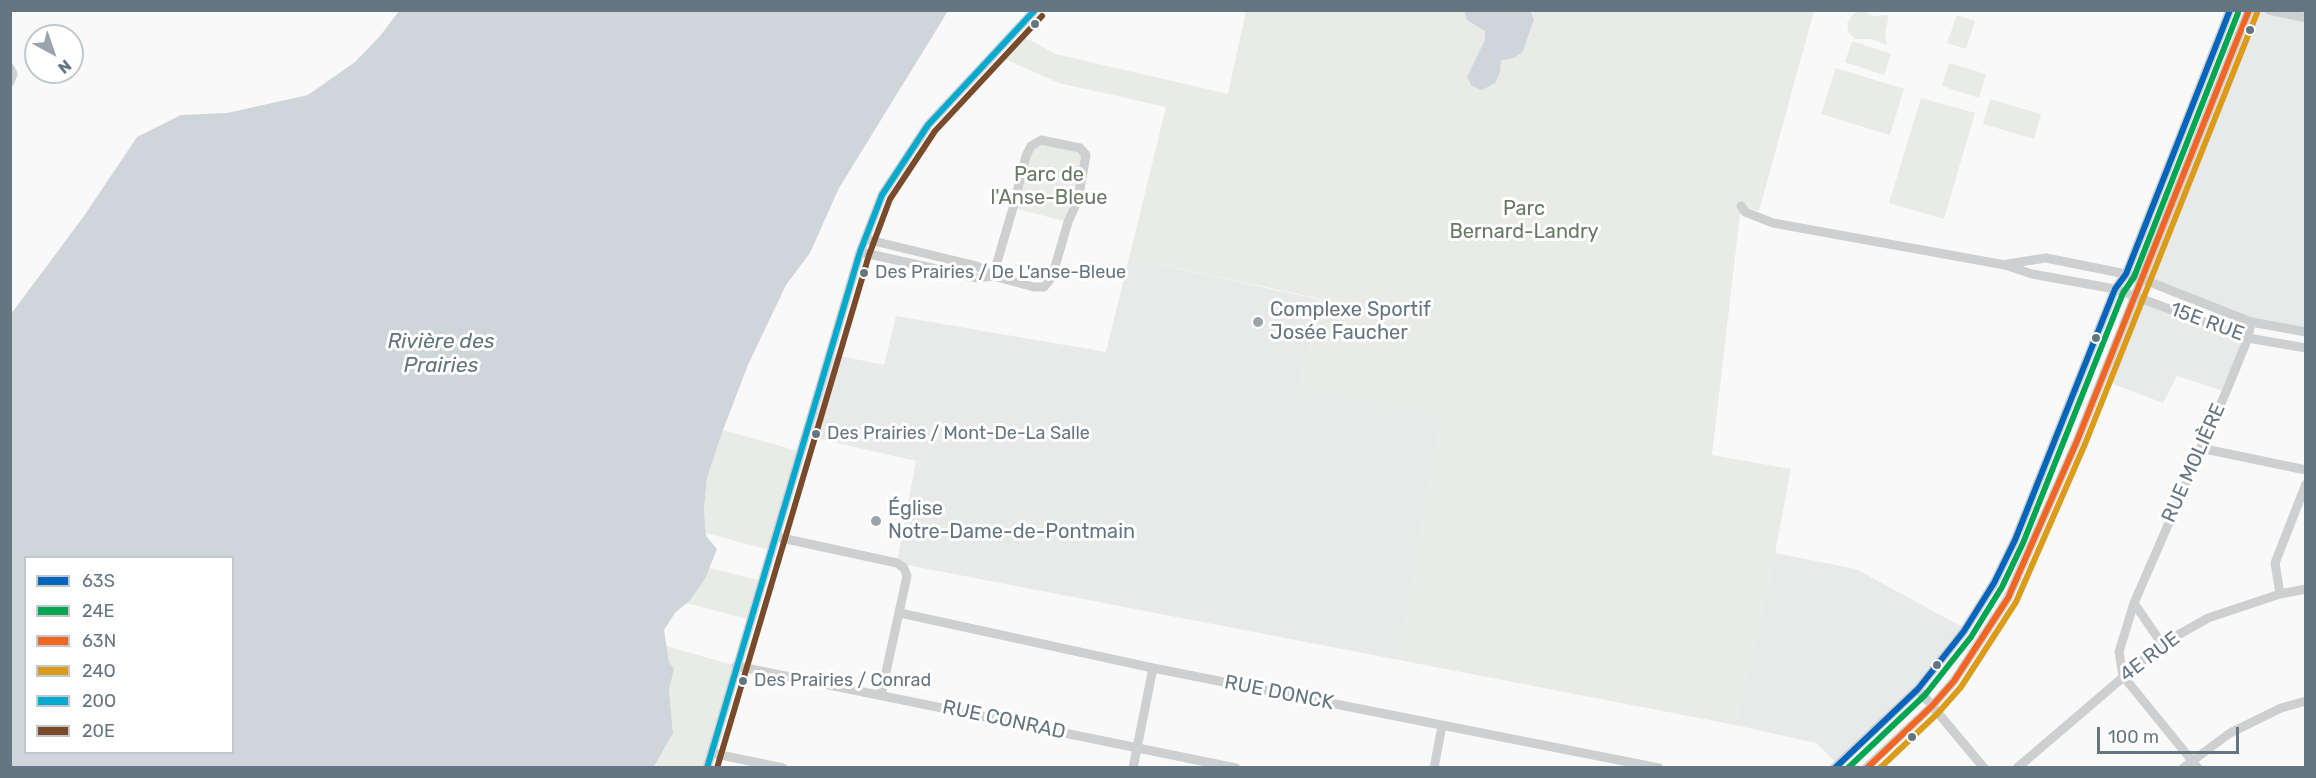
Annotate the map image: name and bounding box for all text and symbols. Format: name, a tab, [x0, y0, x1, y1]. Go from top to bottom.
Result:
unlabelled marker	[1029, 18, 1041, 30]
north arrow	[24, 24, 84, 84]
unlabelled marker	[2244, 24, 2256, 36]
text: N	[54, 56, 75, 78]
park label: Parc de l'Anse-Bleue	[991, 163, 1107, 210]
park label: Parc Bernard-Landry	[1449, 197, 1599, 244]
place label: Des Prairies / De L'anse-Bleue	[875, 262, 1126, 284]
marker: Des Prairies / De L'anse-Bleue	[858, 267, 870, 279]
place label: Complexe Sportif Josée Faucher	[1270, 298, 1431, 345]
street label: 15E RUE	[2167, 298, 2247, 346]
marker: Complexe Sportif Josée Faucher	[1251, 315, 1265, 329]
water label: Rivière des Prairies	[387, 329, 495, 379]
unlabelled marker	[2090, 332, 2102, 344]
street label: RUE MOLIÈRE	[2157, 400, 2231, 526]
place label: Des Prairies / Mont-De-La Salle	[827, 423, 1090, 445]
marker: Des Prairies / Mont-De-La Salle	[810, 428, 822, 440]
place label: Église Notre-Dame-de-Pontmain	[888, 497, 1135, 544]
marker: Église Notre-Dame-de-Pontmain	[869, 514, 883, 528]
legend	[24, 556, 234, 754]
text: 63S	[82, 570, 115, 592]
text: 24E	[82, 600, 114, 622]
street label: 4E RUE	[2115, 627, 2185, 687]
text: 63N	[82, 630, 116, 652]
unlabelled marker	[1931, 659, 1943, 671]
text: 24O	[82, 660, 116, 682]
place label: Des Prairies / Conrad	[754, 670, 931, 692]
street label: RUE DONCK	[1222, 671, 1336, 715]
marker: Des Prairies / Conrad	[737, 675, 749, 687]
text: 20O	[82, 690, 116, 712]
street label: RUE CONRAD	[940, 695, 1068, 745]
scale bar	[2100, 715, 2242, 753]
text: 20E	[82, 720, 115, 742]
text: 100 m	[2108, 726, 2159, 748]
unlabelled marker	[1906, 731, 1918, 743]

